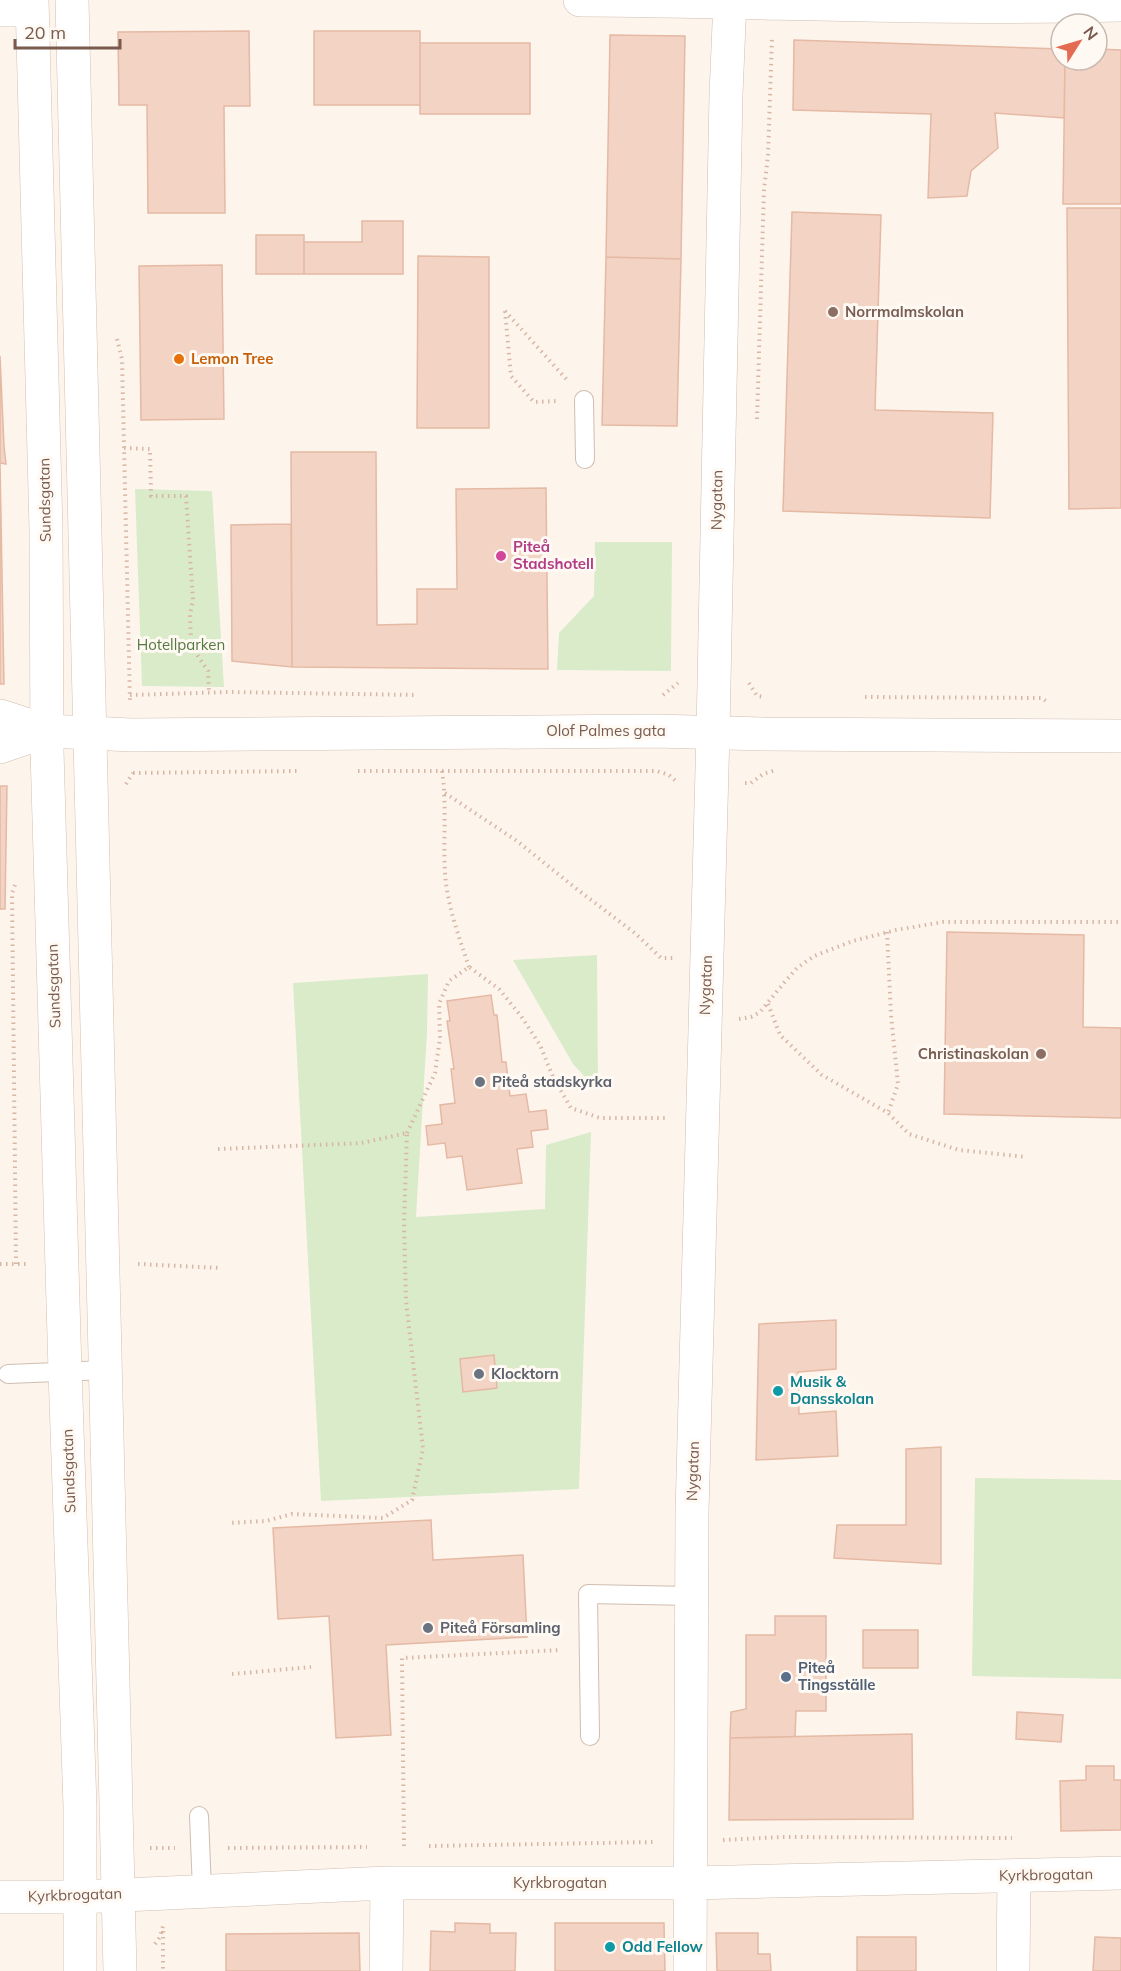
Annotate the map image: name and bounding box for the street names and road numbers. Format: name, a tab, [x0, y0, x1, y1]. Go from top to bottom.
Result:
street label: Sundsgatan	[34, 458, 55, 542]
street label: Nygatan	[706, 470, 727, 530]
street label: Olof Palmes gata	[546, 721, 666, 740]
street label: Sundsgatan	[43, 944, 64, 1028]
street label: Nygatan	[695, 955, 716, 1015]
street label: Sundsgatan	[58, 1429, 79, 1513]
street label: Nygatan	[682, 1441, 703, 1501]
street label: Kyrkbrogatan	[999, 1864, 1093, 1885]
street label: Kyrkbrogatan	[513, 1873, 607, 1892]
street label: Kyrkbrogatan	[28, 1883, 122, 1906]

